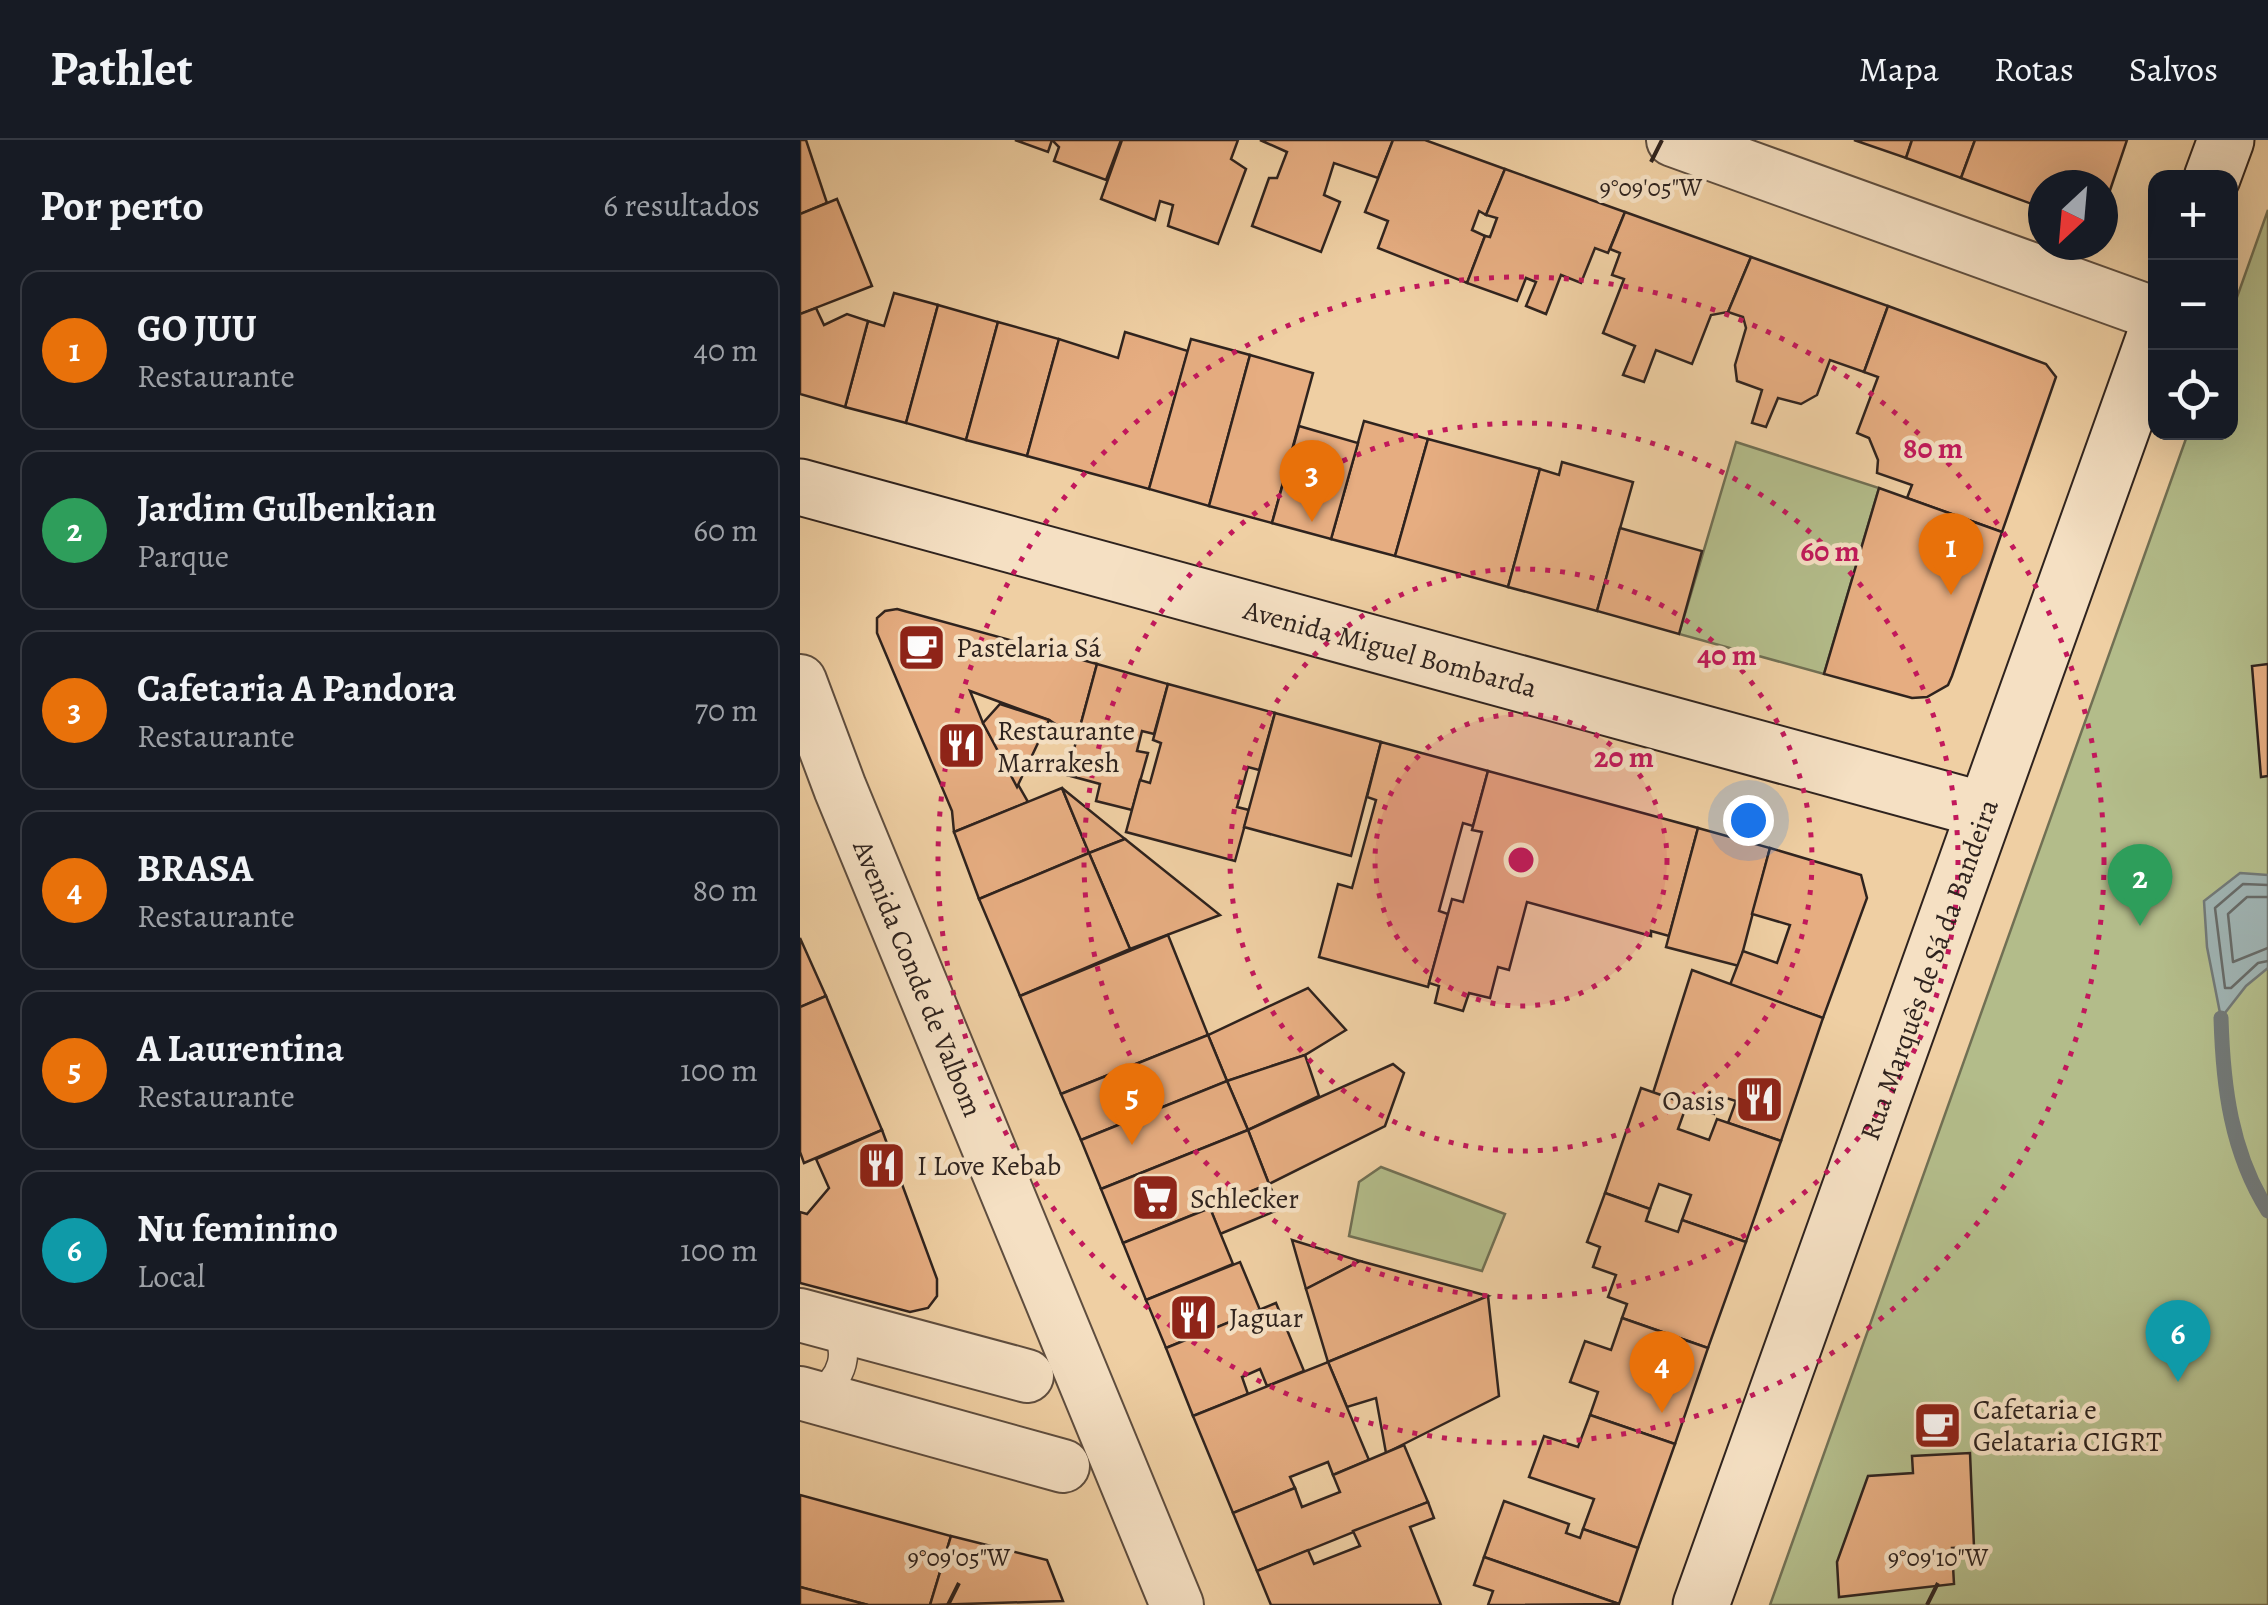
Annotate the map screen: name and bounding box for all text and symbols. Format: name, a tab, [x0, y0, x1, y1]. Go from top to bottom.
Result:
text: Pathlet	[50, 36, 193, 102]
text: Mapa	[1859, 45, 1939, 93]
text: Rotas	[1994, 45, 2074, 93]
text: Salvos	[2129, 45, 2218, 93]
north arrow	[2028, 170, 2118, 260]
map controls	[2148, 170, 2238, 440]
button: +	[2148, 170, 2238, 260]
text: 9°09'05"W	[1600, 171, 1703, 205]
text: Por perto	[40, 177, 204, 234]
text: 6 resultados	[603, 183, 760, 227]
button: −	[2148, 260, 2238, 350]
text: GO JUU	[137, 302, 257, 354]
text: 1	[69, 328, 80, 372]
text: 40 m	[693, 328, 758, 372]
button: locate	[2148, 350, 2238, 440]
text: Restaurante	[137, 354, 295, 398]
text: 80 m	[1903, 428, 1963, 468]
pin: 3	[1280, 440, 1344, 522]
text: Jardim Gulbenkian	[137, 482, 436, 534]
text: 2	[67, 508, 82, 552]
text: 60 m	[693, 508, 758, 552]
pin: 1	[1918, 512, 1984, 595]
text: 60 m	[1800, 531, 1860, 571]
text: Parque	[137, 534, 229, 578]
street label: Avenida Miguel Bombarda	[1238, 591, 1541, 707]
cafe icon: Pastelaria Sá	[895, 621, 947, 673]
place label: Pastelaria Sá	[956, 629, 1101, 667]
text: 40 m	[1697, 635, 1757, 675]
text: Cafetaria A Pandora	[137, 662, 456, 714]
text: 3	[68, 688, 81, 732]
text: 70 m	[695, 688, 758, 732]
place label: Restaurante Marrakesh	[997, 712, 1135, 782]
text: Restaurante	[137, 714, 295, 758]
restaurant icon: Restaurante Marrakesh	[936, 720, 988, 772]
text: 20 m	[1594, 737, 1654, 777]
street label: Rua Marquês de Sá da Bandeira	[1851, 794, 2008, 1146]
your location	[1723, 795, 1774, 846]
street label: Avenida Conde de Valbom	[843, 834, 992, 1123]
text: BRASA	[137, 842, 253, 894]
centre of rings	[1503, 842, 1539, 878]
pin: 2	[2108, 844, 2172, 926]
text: 4	[67, 868, 82, 912]
text: 80 m	[692, 868, 758, 912]
text: Restaurante	[137, 894, 295, 938]
text: A Laurentina	[137, 1022, 344, 1074]
text: 5	[68, 1048, 81, 1092]
text: 100 m	[680, 1048, 758, 1092]
pin: 5	[1100, 1062, 1164, 1145]
text: Restaurante	[137, 1074, 295, 1118]
restaurant icon: Oasis	[1734, 1074, 1786, 1126]
place label: Oasis	[1662, 1082, 1725, 1120]
restaurant icon: I Love Kebab	[856, 1139, 908, 1191]
place label: I Love Kebab	[917, 1147, 1061, 1185]
supermarket icon: Schlecker	[1129, 1172, 1181, 1224]
place label: Schlecker	[1190, 1180, 1299, 1218]
text: Nu feminino	[137, 1202, 338, 1254]
text: 6	[67, 1228, 82, 1272]
text: 100 m	[680, 1228, 758, 1272]
text: Local	[137, 1254, 205, 1298]
restaurant icon: Jaguar	[1168, 1291, 1220, 1343]
place label: Jaguar	[1229, 1299, 1304, 1337]
pin: 6	[2146, 1300, 2210, 1382]
pin: 4	[1630, 1330, 1694, 1413]
place label: Cafetaria e Gelataria CIGRT	[1973, 1391, 2162, 1461]
cafe icon: Cafetaria e Gelataria CIGRT	[1912, 1399, 1964, 1451]
text: 9°09'05"W	[908, 1541, 1011, 1575]
text: 9°09'10"W	[1888, 1541, 1989, 1575]

